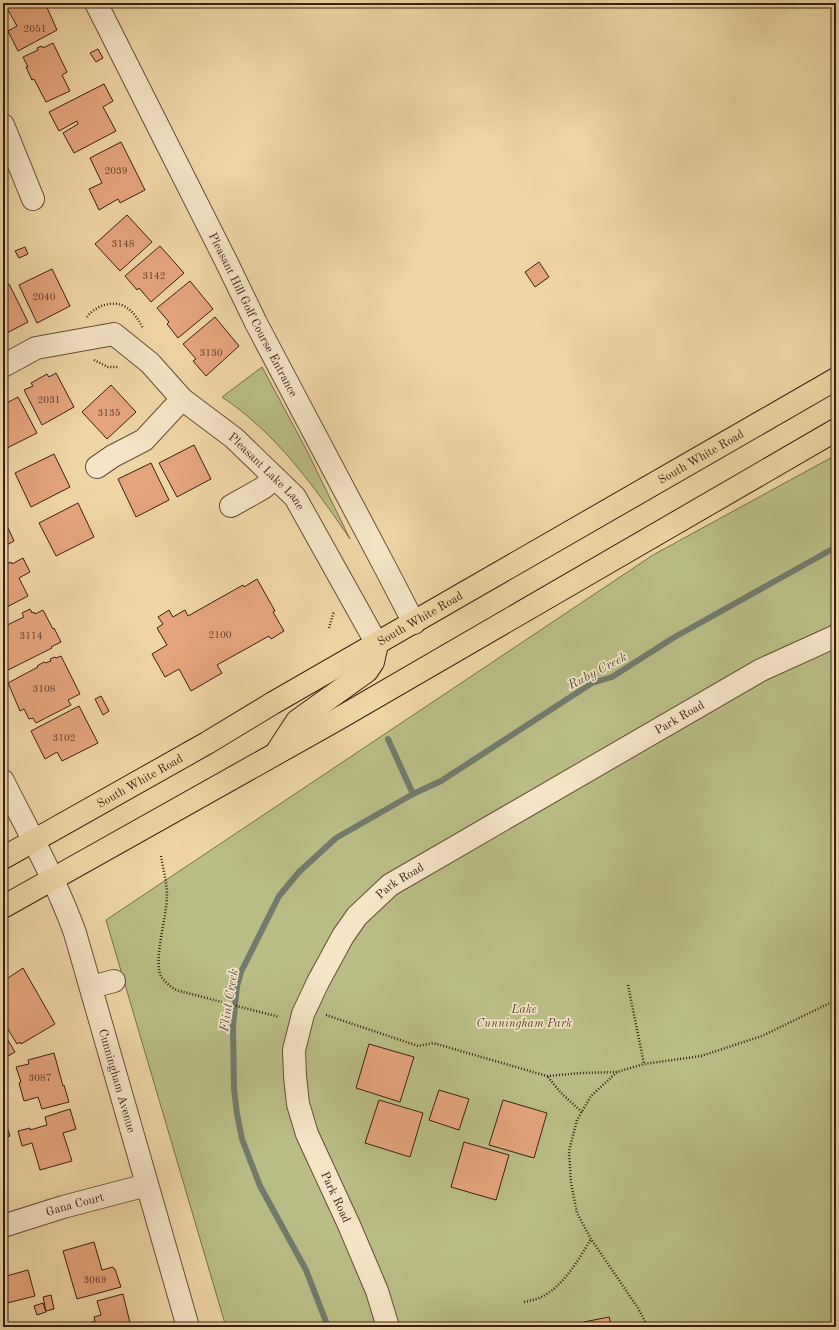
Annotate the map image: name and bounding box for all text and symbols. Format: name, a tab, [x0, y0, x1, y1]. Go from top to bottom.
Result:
house number: 2051	[23, 24, 47, 34]
house number: 2039	[104, 166, 128, 176]
street label: Pleasant Hill Golf Course Entrance	[206, 231, 299, 400]
house number: 3148	[111, 239, 135, 249]
house number: 3142	[142, 271, 166, 281]
house number: 2040	[32, 292, 56, 302]
house number: 3130	[199, 348, 223, 358]
house number: 2031	[37, 395, 61, 405]
house number: 3135	[97, 408, 121, 418]
street label: South White Road	[657, 428, 746, 487]
street label: Pleasant Lake Lane	[226, 431, 306, 513]
street label: South White Road	[376, 590, 465, 648]
house number: 2100	[208, 630, 232, 640]
house number: 3114	[19, 631, 43, 641]
water label: Ruby Creek	[565, 650, 629, 693]
house number: 3108	[32, 684, 56, 694]
street label: Park Road	[653, 699, 707, 737]
house number: 3102	[52, 733, 76, 743]
street label: South White Road	[95, 753, 185, 811]
street label: Park Road	[374, 862, 426, 902]
water label: Flint Creek	[218, 968, 241, 1034]
park label: Lake Cunningham Park	[476, 1004, 572, 1030]
street label: Cunningham Avenue	[96, 1028, 137, 1135]
house number: 3087	[28, 1073, 52, 1083]
street label: Park Road	[318, 1170, 352, 1225]
street label: Gana Court	[44, 1192, 105, 1219]
house number: 3069	[83, 1275, 107, 1285]

